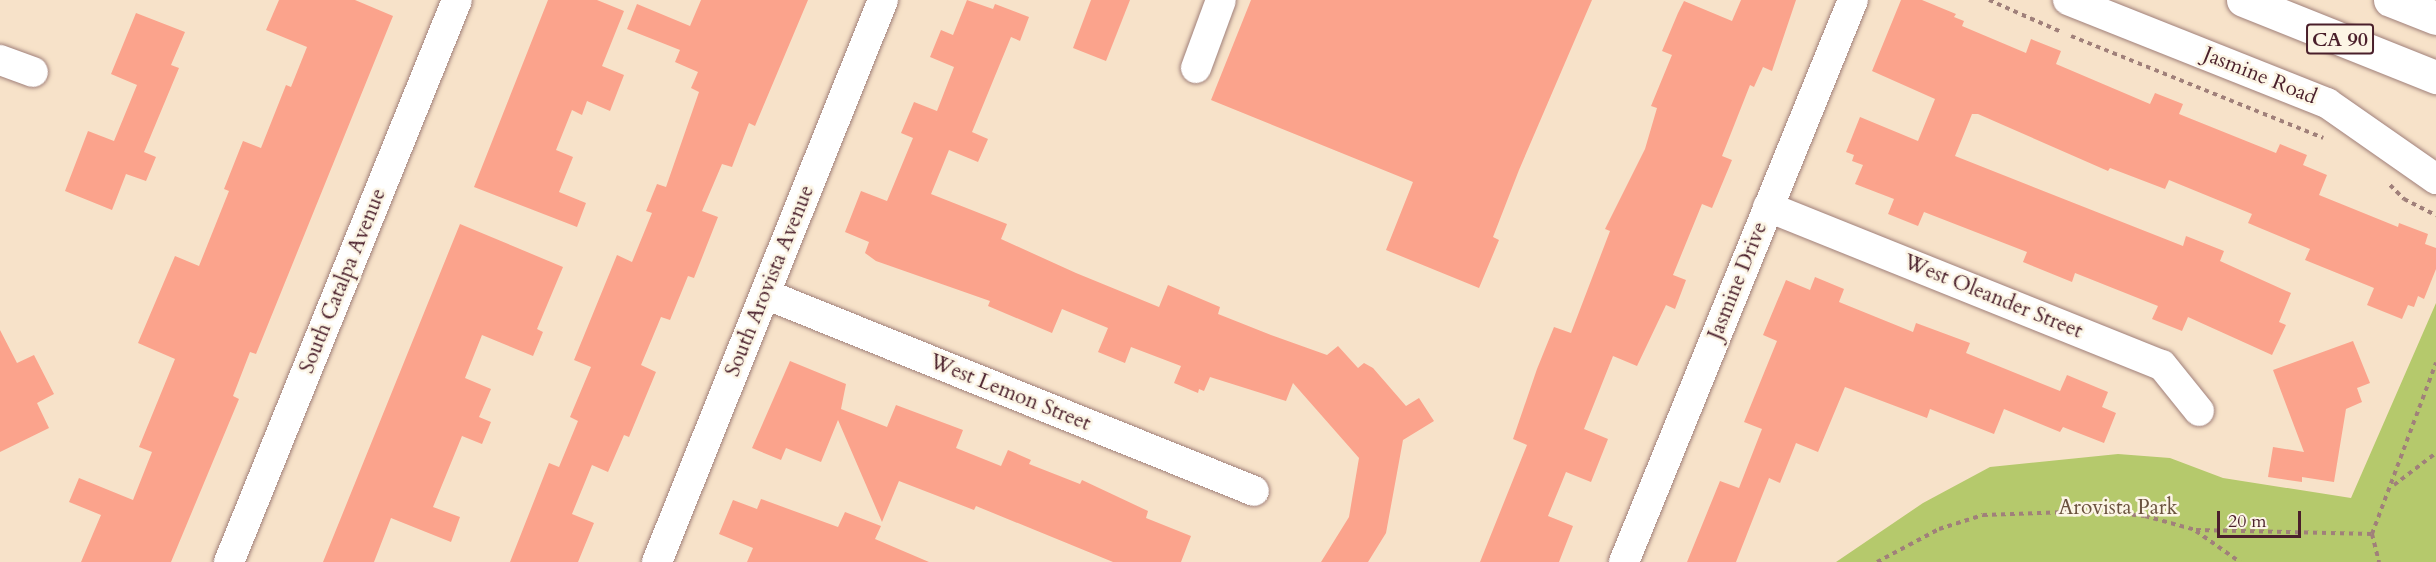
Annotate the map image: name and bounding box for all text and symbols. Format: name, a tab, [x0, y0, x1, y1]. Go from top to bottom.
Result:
road number: CA 90	[2306, 22, 2374, 56]
street label: Jasmine Road	[2200, 42, 2320, 110]
street label: South Arovista Avenue	[720, 182, 820, 380]
street label: South Catalpa Avenue	[294, 185, 392, 377]
street label: Jasmine Drive	[1703, 218, 1773, 344]
street label: West Oleander Street	[1900, 250, 2086, 344]
street label: West Lemon Street	[926, 349, 1094, 437]
park label: Arovista Park	[2058, 495, 2178, 521]
scale bar	[2220, 499, 2304, 537]
text: 20 m	[2228, 509, 2267, 534]

